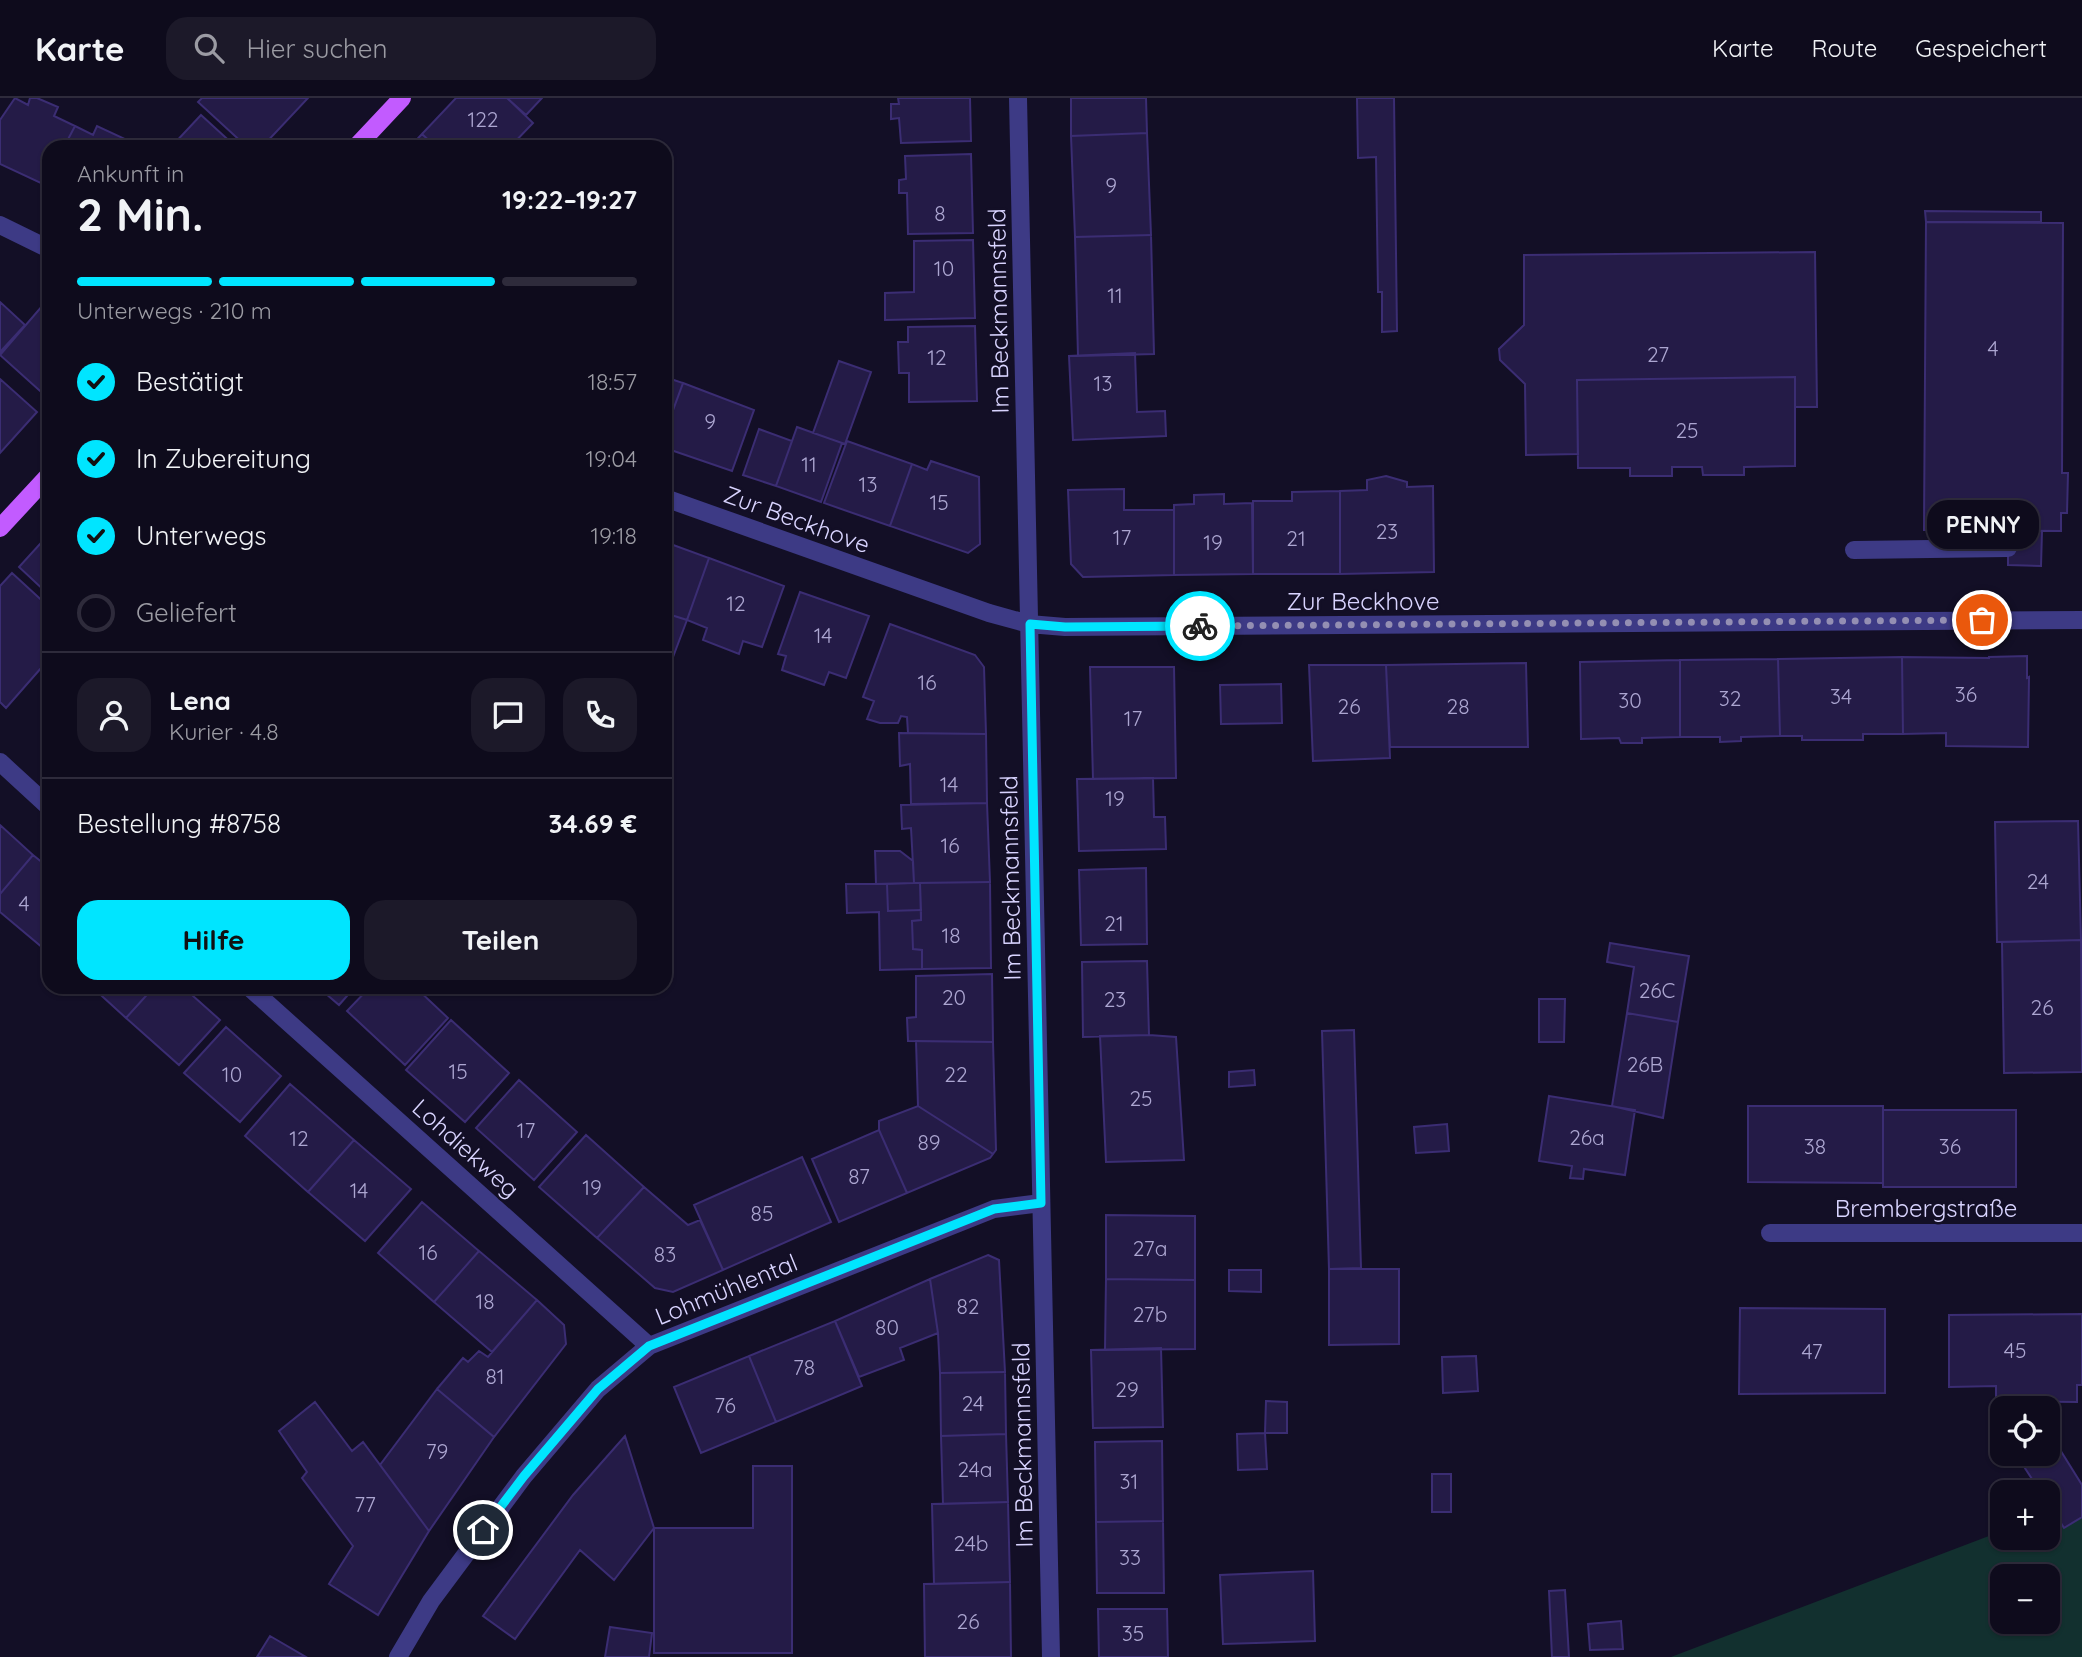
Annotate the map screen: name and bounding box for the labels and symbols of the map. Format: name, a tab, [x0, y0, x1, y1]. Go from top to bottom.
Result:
house number: 122	[467, 106, 499, 132]
house number: 9	[1105, 172, 1117, 198]
house number: 8	[934, 200, 946, 226]
street label: Im Beckmannsfeld	[981, 208, 1015, 414]
house number: 10	[934, 255, 954, 281]
house number: 11	[1107, 282, 1123, 308]
house number: 4	[1987, 335, 1999, 361]
house number: 27	[1647, 341, 1669, 367]
house number: 12	[927, 344, 947, 370]
house number: 13	[1094, 370, 1112, 396]
house number: 9	[704, 408, 716, 434]
house number: 25	[1675, 417, 1699, 443]
house number: 11	[801, 451, 817, 477]
house number: 13	[859, 471, 877, 497]
street label: Zur Beckhove	[720, 479, 874, 559]
house number: 15	[929, 489, 949, 515]
callout: PENNY	[1926, 501, 2038, 550]
house number: 23	[1376, 518, 1398, 544]
house number: 17	[1113, 524, 1131, 550]
house number: 21	[1286, 525, 1306, 551]
house number: 19	[1203, 529, 1223, 555]
street label: Zur Beckhove	[1286, 586, 1440, 616]
house number: 12	[726, 590, 746, 616]
pin	[1952, 590, 2012, 650]
courier	[1165, 591, 1235, 661]
house number: 14	[814, 622, 832, 648]
house number: 16	[917, 669, 937, 695]
house number: 36	[1955, 681, 1977, 707]
house number: 34	[1830, 683, 1852, 709]
house number: 32	[1719, 685, 1741, 711]
house number: 30	[1618, 687, 1642, 713]
house number: 26	[1338, 693, 1360, 719]
house number: 28	[1447, 693, 1469, 719]
house number: 17	[1124, 705, 1142, 731]
house number: 14	[940, 771, 958, 797]
street label: Im Beckmannsfeld	[993, 775, 1027, 981]
house number: 19	[1105, 785, 1125, 811]
house number: 16	[940, 832, 960, 858]
house number: 24	[2027, 868, 2049, 894]
house number: 4	[18, 890, 30, 916]
house number: 21	[1104, 910, 1124, 936]
house number: 18	[941, 922, 961, 948]
house number: 26C	[1639, 977, 1676, 1003]
house number: 20	[942, 984, 966, 1010]
house number: 23	[1104, 986, 1126, 1012]
house number: 26	[2031, 994, 2053, 1020]
house number: 26B	[1627, 1051, 1663, 1077]
house number: 15	[448, 1058, 468, 1084]
house number: 10	[222, 1061, 242, 1087]
house number: 22	[944, 1061, 968, 1087]
house number: 25	[1129, 1085, 1153, 1111]
street label: Lohdiekweg	[406, 1092, 526, 1204]
house number: 17	[517, 1117, 535, 1143]
house number: 26a	[1569, 1124, 1605, 1150]
house number: 12	[289, 1125, 309, 1151]
house number: 89	[917, 1129, 941, 1155]
house number: 38	[1804, 1133, 1826, 1159]
house number: 36	[1939, 1133, 1961, 1159]
house number: 87	[848, 1163, 870, 1189]
house number: 19	[582, 1174, 602, 1200]
house number: 14	[350, 1177, 368, 1203]
street label: Brembergstraße	[1835, 1193, 2017, 1223]
house number: 85	[751, 1200, 773, 1226]
house number: 27a	[1133, 1235, 1167, 1261]
house number: 16	[418, 1239, 438, 1265]
house number: 83	[654, 1241, 676, 1267]
street label: Lohmühlental	[650, 1247, 802, 1331]
house number: 18	[475, 1288, 495, 1314]
house number: 82	[957, 1293, 979, 1319]
house number: 27b	[1133, 1301, 1167, 1327]
house number: 80	[875, 1314, 899, 1340]
house number: 45	[2004, 1337, 2026, 1363]
house number: 47	[1801, 1338, 1823, 1364]
street label: Im Beckmannsfeld	[1005, 1342, 1039, 1548]
house number: 78	[793, 1354, 815, 1380]
house number: 81	[485, 1363, 505, 1389]
house number: 29	[1115, 1376, 1139, 1402]
house number: 24	[962, 1390, 984, 1416]
house number: 76	[714, 1392, 736, 1418]
house number: 79	[426, 1438, 448, 1464]
house number: 24a	[957, 1456, 993, 1482]
house number: 31	[1120, 1468, 1138, 1494]
house number: 77	[354, 1491, 376, 1517]
pin	[453, 1500, 513, 1560]
house number: 24b	[953, 1530, 989, 1556]
house number: 33	[1119, 1544, 1141, 1570]
house number: 26	[957, 1608, 979, 1634]
house number: 35	[1122, 1620, 1144, 1646]

